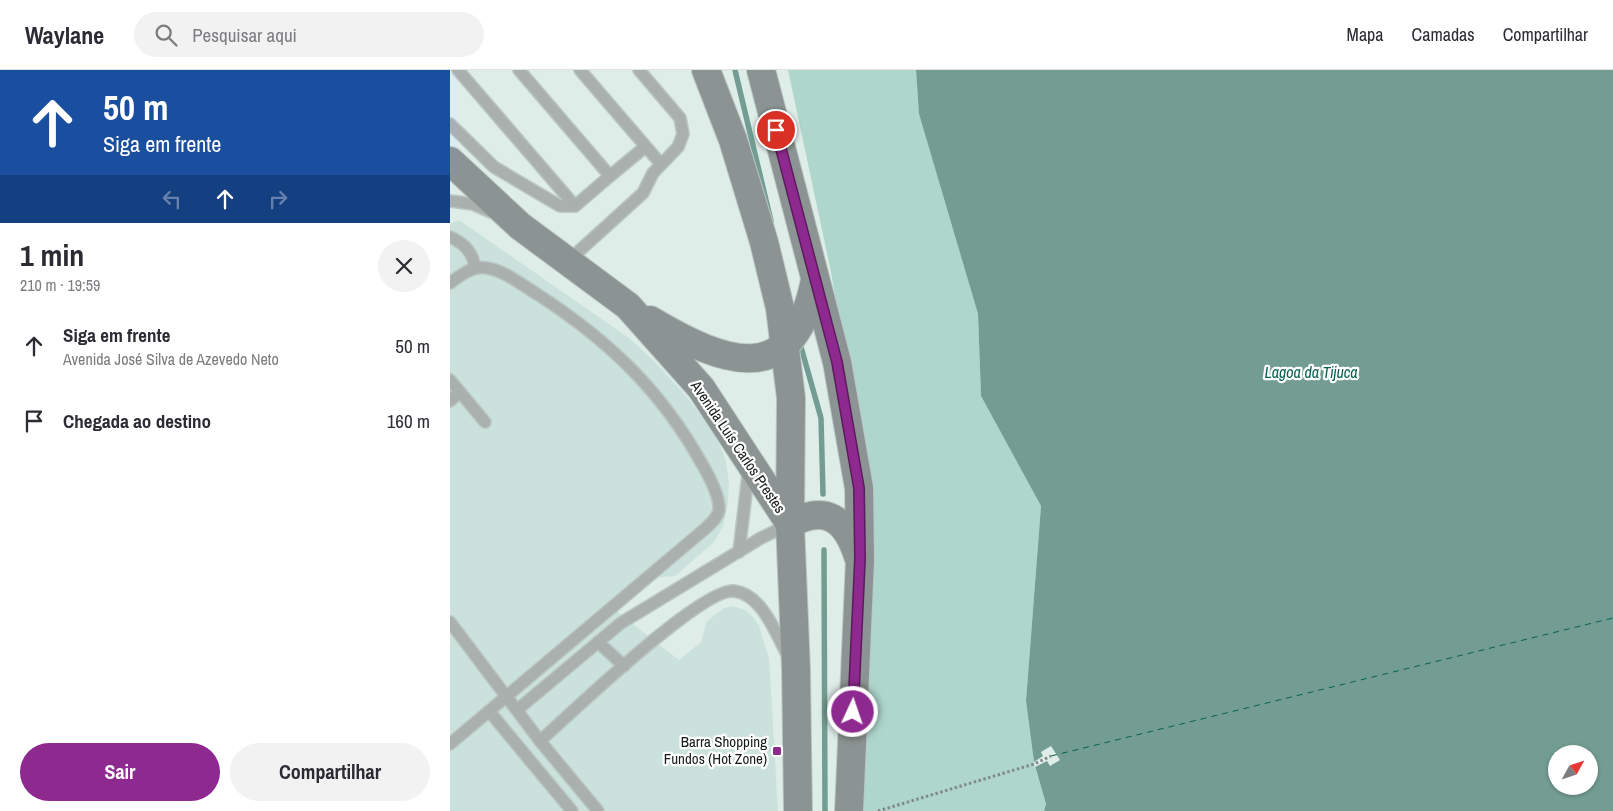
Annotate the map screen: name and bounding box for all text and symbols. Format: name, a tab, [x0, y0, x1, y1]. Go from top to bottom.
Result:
search box	[134, 12, 484, 57]
text: Waylane	[25, 19, 104, 51]
icon: search	[152, 21, 180, 49]
text: Pesquisar aqui	[192, 22, 297, 48]
text: Mapa	[1347, 22, 1384, 47]
text: Camadas	[1412, 22, 1475, 47]
text: Compartilhar	[1503, 22, 1588, 47]
text: 50 m	[103, 84, 168, 131]
icon: ahead	[20, 90, 85, 155]
pin	[755, 109, 797, 151]
icon: arrive	[762, 116, 790, 144]
text: Siga em frente	[103, 129, 221, 159]
icon: left	[158, 185, 186, 213]
icon: ahead	[211, 185, 239, 213]
icon: right	[264, 185, 292, 213]
text: 1 min	[20, 235, 84, 275]
button: close	[378, 240, 430, 292]
text: 210 m · 19:59	[20, 274, 100, 296]
text: Siga em frente	[63, 322, 170, 348]
icon: ahead	[20, 332, 48, 360]
text: 50 m	[395, 333, 430, 359]
text: Avenida José Silva de Azevedo Neto	[63, 348, 279, 370]
water label: Lagoa da Tijuca	[1264, 361, 1358, 383]
street label: Avenida Luís Carlos Prestes	[686, 375, 791, 517]
icon: arrive	[20, 407, 48, 435]
text: Chegada ao destino	[63, 408, 211, 434]
text: 160 m	[387, 408, 430, 434]
position arrow	[826, 685, 878, 737]
place label: Barra Shopping Fundos (Hot Zone)	[664, 731, 767, 769]
button: Sair	[20, 743, 220, 801]
button: Compartilhar	[230, 743, 430, 801]
marker: Barra Shopping Fundos (Hot Zone)	[771, 745, 783, 757]
north arrow	[1548, 745, 1598, 795]
map controls	[1548, 745, 1598, 795]

